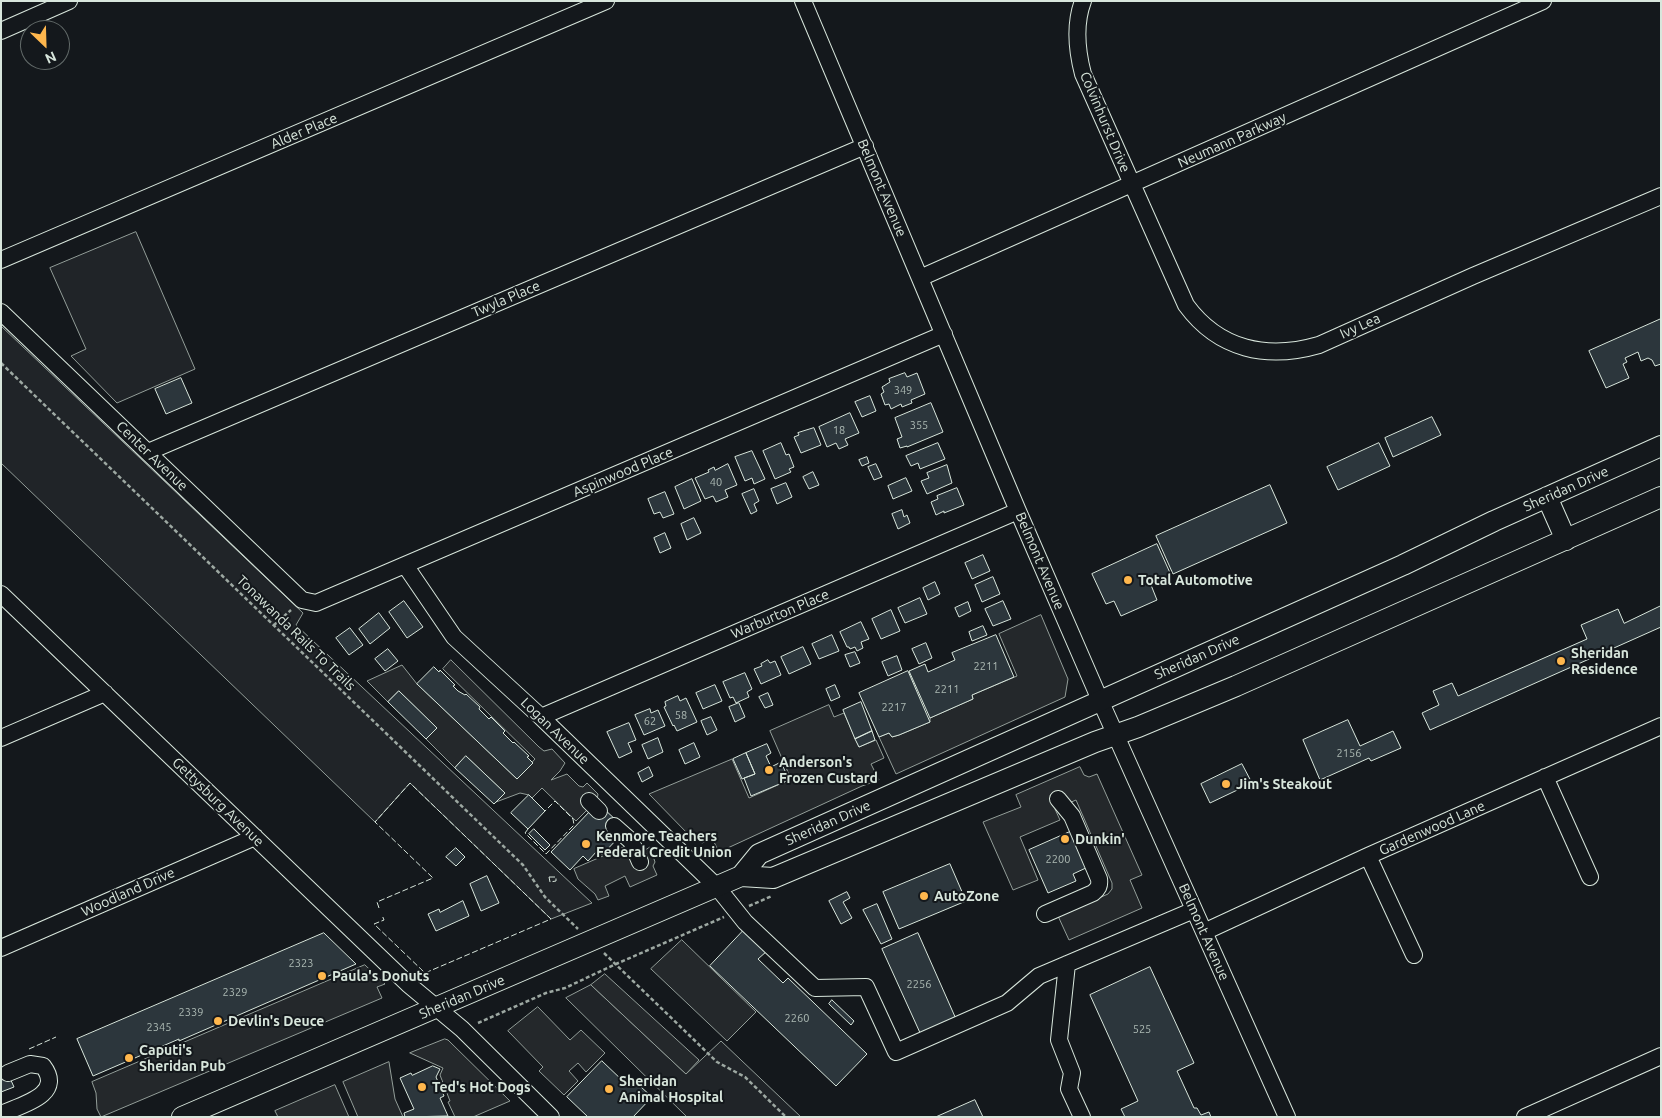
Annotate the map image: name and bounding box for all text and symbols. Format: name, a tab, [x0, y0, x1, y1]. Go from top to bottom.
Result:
north arrow	[20, 20, 70, 70]
text: N	[43, 48, 59, 67]
street label: Colvinhurst Drive	[1076, 69, 1134, 175]
street label: Alder Place	[268, 109, 340, 153]
street label: Neumann Parkway	[1175, 109, 1289, 171]
street label: Belmont Avenue	[854, 137, 910, 239]
street label: Twyla Place	[469, 277, 543, 321]
street label: Ivy Lea	[1337, 310, 1383, 342]
house number: 349	[894, 383, 912, 397]
street label: Center Avenue	[113, 418, 191, 494]
house number: 355	[910, 418, 928, 432]
house number: 18	[833, 423, 845, 437]
street label: Aspinwood Place	[570, 443, 676, 501]
street label: Sheridan Drive	[1521, 463, 1611, 515]
house number: 40	[710, 475, 722, 489]
street label: Belmont Avenue	[1012, 510, 1068, 612]
street label: Tonawanda Rails To Trails	[233, 572, 359, 694]
place label: Total Automotive	[1138, 572, 1253, 588]
marker: Total Automotive	[1122, 574, 1134, 586]
street label: Warburton Place	[728, 586, 832, 642]
street label: Sheridan Drive	[1152, 631, 1242, 683]
place label: Sheridan Residence	[1571, 645, 1638, 678]
marker: Sheridan Residence	[1555, 655, 1567, 667]
house number: 2211	[974, 659, 998, 673]
house number: 2211	[935, 682, 959, 696]
street label: Logan Avenue	[517, 694, 593, 768]
house number: 2217	[882, 700, 906, 714]
house number: 58	[675, 708, 687, 722]
house number: 62	[644, 714, 656, 728]
house number: 2156	[1337, 746, 1361, 760]
street label: Gettysburg Avenue	[169, 754, 267, 850]
place label: Anderson's Frozen Custard	[779, 754, 878, 786]
marker: Anderson's Frozen Custard	[763, 764, 775, 776]
place label: Jim's Steakout	[1236, 776, 1332, 792]
marker: Jim's Steakout	[1220, 778, 1232, 790]
street label: Sheridan Drive	[783, 797, 873, 849]
street label: Gardenwood Lane	[1376, 797, 1488, 859]
place label: Kenmore Teachers Federal Credit Union	[596, 828, 732, 860]
place label: Dunkin'	[1075, 831, 1125, 847]
marker: Dunkin'	[1059, 833, 1071, 845]
marker: Kenmore Teachers Federal Credit Union	[580, 838, 592, 850]
house number: 2200	[1046, 852, 1070, 866]
street label: Woodland Drive	[79, 864, 177, 920]
street label: Belmont Avenue	[1175, 881, 1233, 983]
place label: AutoZone	[934, 888, 999, 904]
marker: AutoZone	[918, 890, 930, 902]
house number: 2323	[289, 956, 313, 970]
place label: Paula's Donuts	[332, 968, 429, 984]
marker: Paula's Donuts	[316, 970, 328, 982]
street label: Sheridan Drive	[417, 971, 507, 1023]
house number: 2256	[907, 977, 931, 991]
house number: 2329	[223, 985, 247, 999]
house number: 2339	[179, 1005, 203, 1019]
house number: 2260	[785, 1011, 809, 1025]
place label: Devlin's Deuce	[228, 1013, 324, 1029]
marker: Devlin's Deuce	[212, 1015, 224, 1027]
house number: 2345	[147, 1020, 171, 1034]
house number: 525	[1133, 1022, 1151, 1036]
place label: Caputi's Sheridan Pub	[139, 1042, 226, 1074]
marker: Caputi's Sheridan Pub	[123, 1052, 135, 1064]
place label: Sheridan Animal Hospital	[619, 1073, 723, 1106]
place label: Ted's Hot Dogs	[432, 1079, 531, 1095]
marker: Ted's Hot Dogs	[416, 1081, 428, 1093]
marker: Sheridan Animal Hospital	[603, 1083, 615, 1095]

